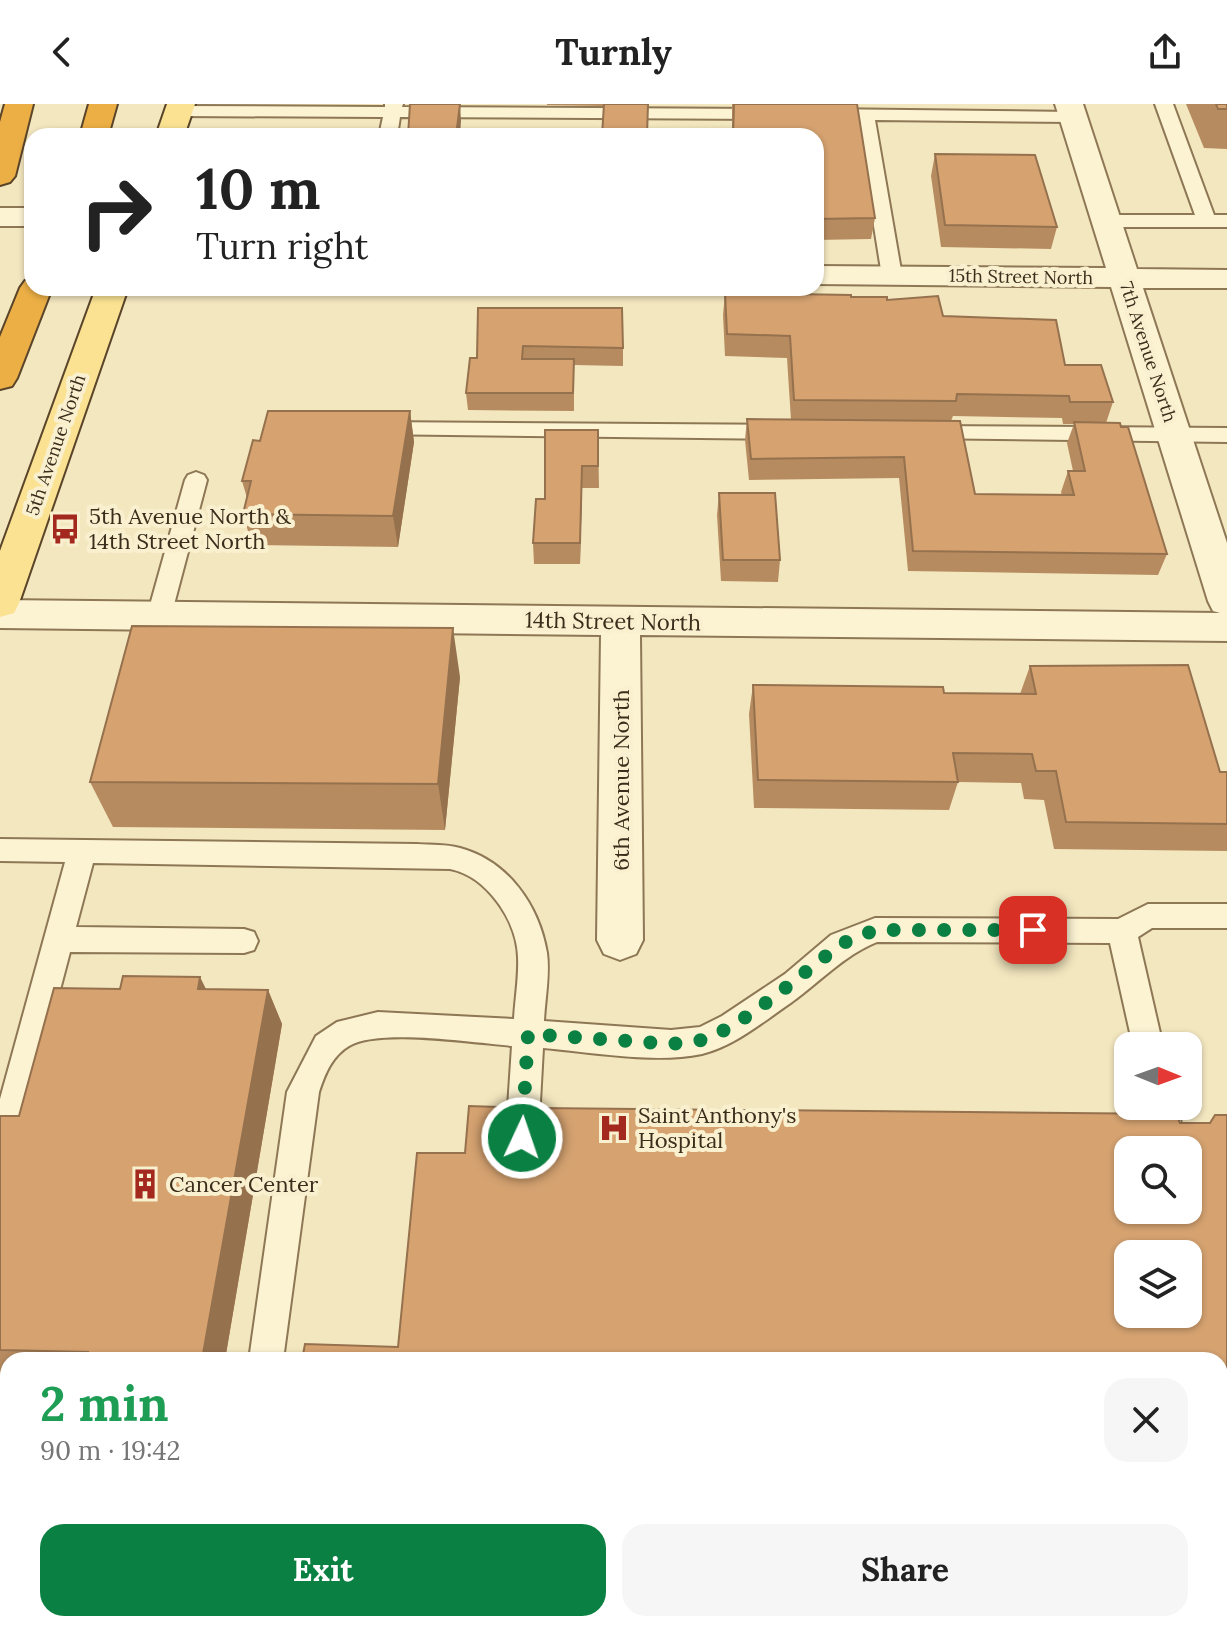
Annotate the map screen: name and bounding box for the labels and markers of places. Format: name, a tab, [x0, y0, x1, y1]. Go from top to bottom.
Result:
place label: 5th Avenue North & 14th Street North	[89, 502, 291, 555]
bus stop icon: 5th Avenue North & 14th Street North	[48, 512, 82, 546]
pin	[999, 896, 1067, 964]
place label: Saint Anthony's Hospital	[638, 1101, 797, 1154]
hospital icon: Saint Anthony's Hospital	[597, 1111, 631, 1145]
building icon: Cancer Center	[128, 1167, 162, 1201]
place label: Cancer Center	[169, 1170, 319, 1198]

